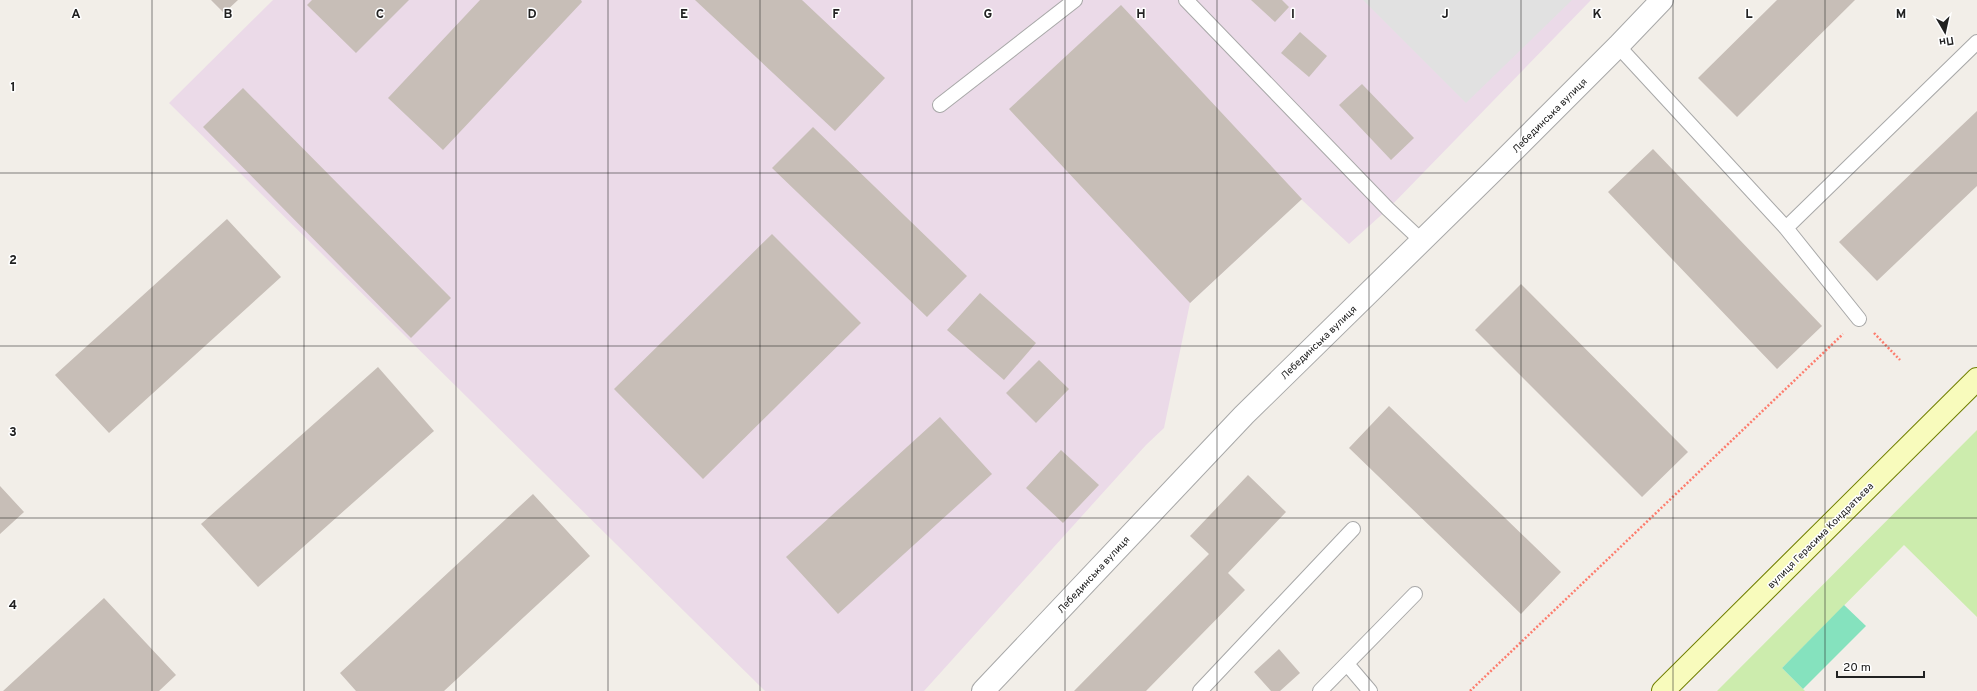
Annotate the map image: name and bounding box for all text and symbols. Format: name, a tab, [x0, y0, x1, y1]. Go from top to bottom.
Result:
text: A	[71, 7, 81, 23]
text: B	[224, 7, 233, 23]
text: C	[376, 7, 384, 23]
text: D	[527, 7, 537, 23]
text: E	[680, 7, 688, 23]
text: F	[832, 7, 840, 23]
text: G	[984, 7, 993, 23]
text: H	[1136, 7, 1146, 23]
text: I	[1291, 7, 1295, 23]
text: J	[1441, 7, 1449, 23]
text: K	[1592, 7, 1602, 23]
text: L	[1745, 7, 1753, 23]
text: M	[1896, 7, 1906, 23]
north arrow	[1925, 12, 1965, 52]
text: Пн	[1938, 33, 1955, 49]
street label: Лебединська вулиця	[1510, 76, 1590, 156]
text: 1	[10, 80, 16, 96]
text: 2	[9, 253, 17, 269]
street label: Лебединська вулиця	[1278, 303, 1360, 383]
text: 3	[9, 425, 17, 441]
street label: вулиця Герасима Кондратьєва	[1765, 480, 1877, 592]
street label: Лебединська вулиця	[1055, 534, 1133, 616]
text: 4	[9, 598, 17, 614]
scale bar	[1837, 653, 1924, 679]
text: 20 m	[1843, 660, 1871, 676]

